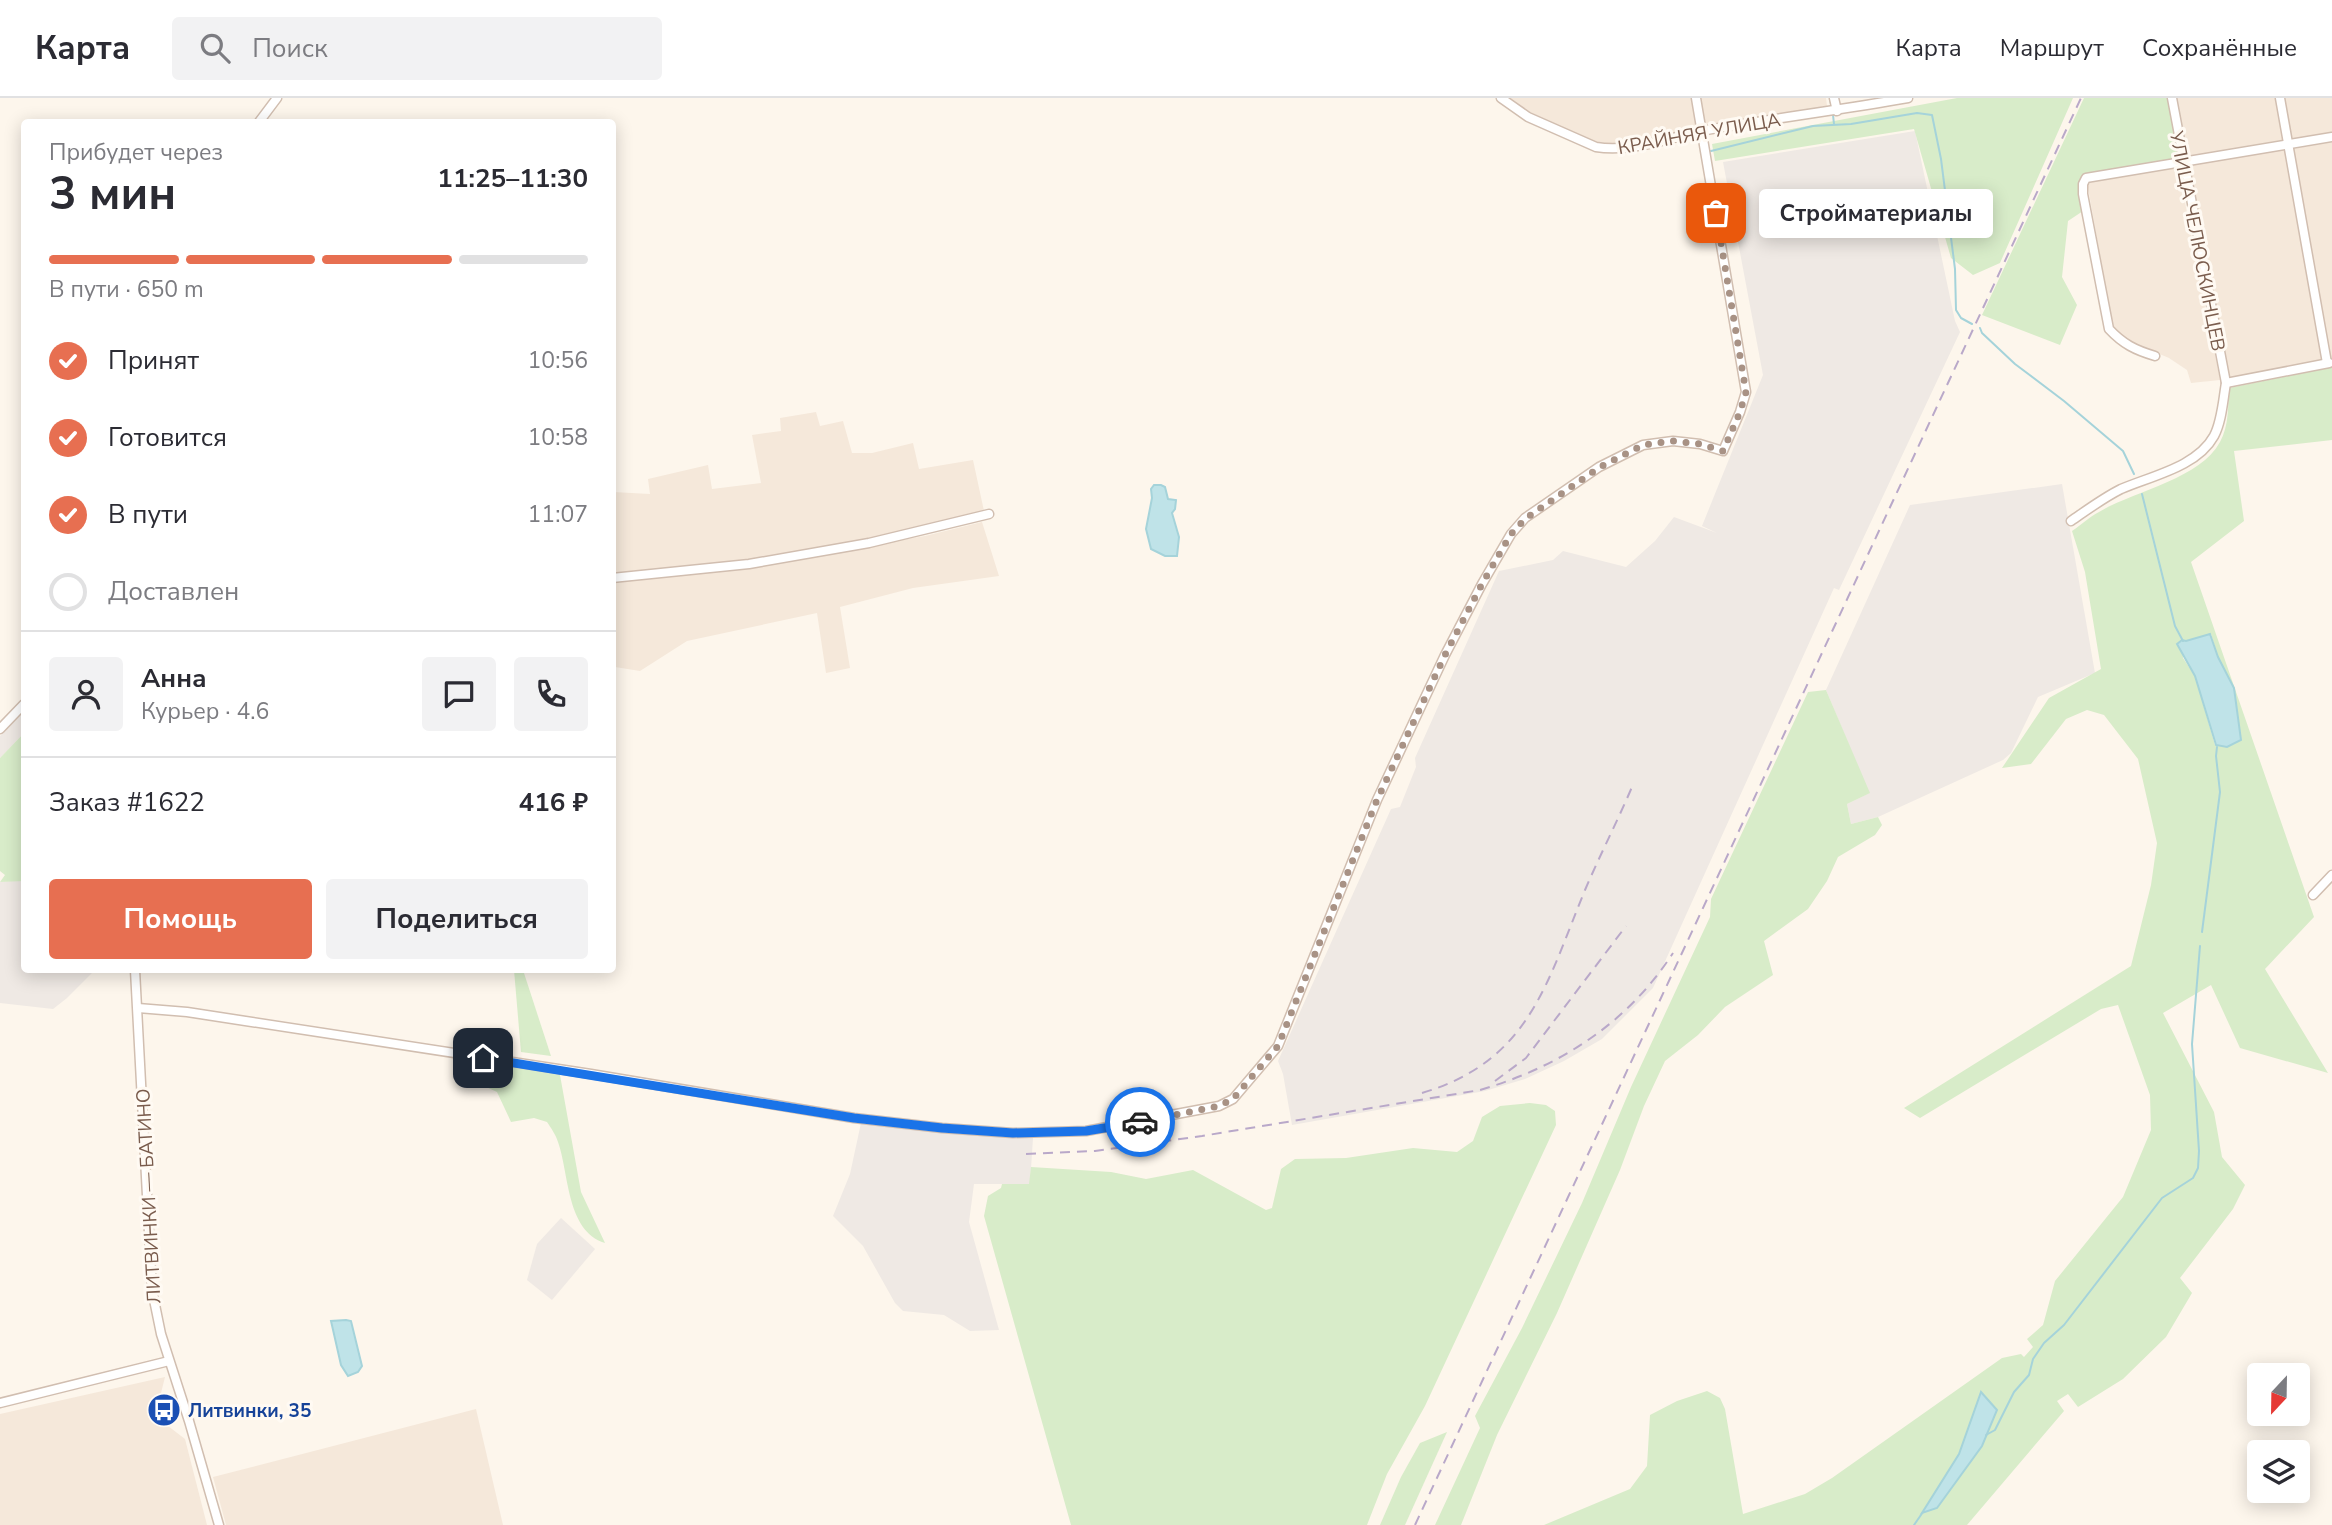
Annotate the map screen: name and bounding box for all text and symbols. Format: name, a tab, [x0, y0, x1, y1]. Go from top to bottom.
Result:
search box	[172, 17, 662, 80]
text: Карта	[35, 26, 130, 71]
icon: search	[196, 29, 234, 67]
text: Поиск	[252, 31, 328, 66]
text: Карта	[1896, 32, 1962, 64]
text: Маршрут	[2000, 32, 2104, 64]
text: Сохранённые	[2142, 32, 2297, 64]
street label: КРАЙНЯЯ УЛИЦА	[1616, 107, 1783, 161]
street label: УЛИЦА ЧЕЛЮСКИНЦЕВ	[2163, 128, 2231, 354]
text: Прибудет через	[49, 137, 223, 168]
text: 11:25–11:30	[437, 161, 588, 196]
text: 3 мин	[49, 162, 176, 225]
pin	[1686, 183, 1746, 243]
callout: Стройматериалы	[1758, 188, 1992, 238]
icon: bag	[1697, 194, 1735, 232]
text: Стройматериалы	[1780, 198, 1972, 229]
text: В пути · 650 m	[49, 274, 204, 305]
icon: check	[49, 342, 87, 380]
text: Принят	[108, 343, 199, 378]
text: 10:56	[528, 345, 588, 376]
icon: check	[49, 419, 87, 457]
text: Готовится	[108, 420, 227, 455]
text: 10:58	[528, 422, 588, 453]
icon: check	[49, 496, 87, 534]
text: В пути	[108, 497, 188, 532]
text: 11:07	[528, 499, 588, 530]
text: Доставлен	[108, 574, 239, 609]
button: person	[49, 657, 123, 731]
button: chat	[422, 657, 496, 731]
button: phone	[514, 657, 588, 731]
text: Анна	[141, 661, 207, 696]
text: Курьер · 4.6	[141, 696, 269, 727]
text: Заказ #1622	[49, 785, 205, 820]
text: 416 ₽	[519, 785, 588, 820]
button: Помощь	[49, 879, 312, 959]
button: Поделиться	[326, 879, 588, 959]
pin	[453, 1028, 513, 1088]
icon: home	[464, 1039, 502, 1077]
courier	[1105, 1087, 1175, 1157]
street label: ЛИТВИНКИ — БАТИНО	[130, 1088, 168, 1304]
icon: car	[1121, 1103, 1159, 1141]
north arrow	[2247, 1363, 2310, 1426]
map controls	[2247, 1363, 2310, 1503]
bus stop icon: Литвинки, 35	[145, 1391, 183, 1429]
place label: Литвинки, 35	[188, 1398, 311, 1424]
button: layers	[2247, 1440, 2310, 1503]

